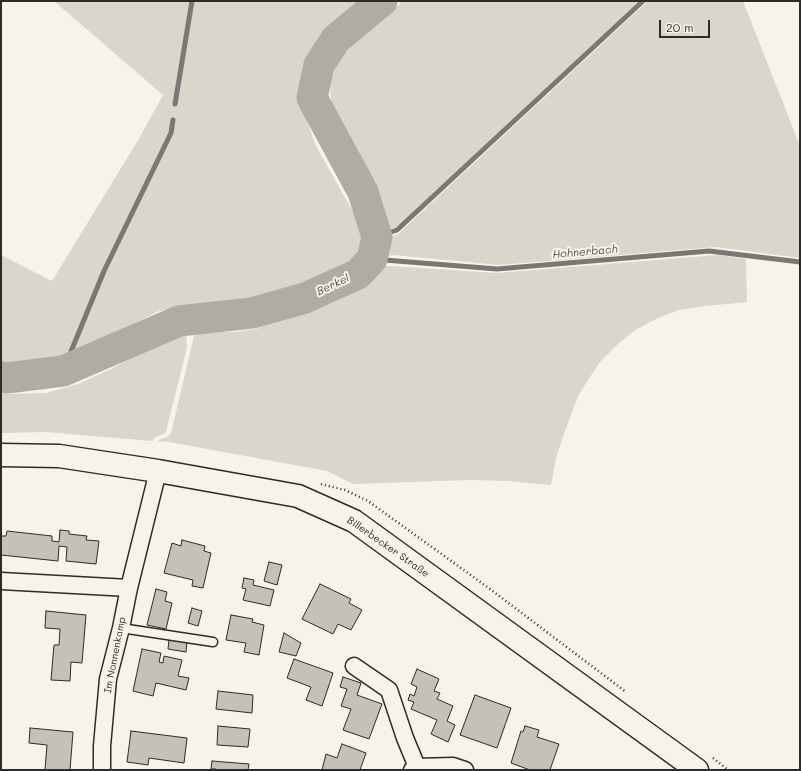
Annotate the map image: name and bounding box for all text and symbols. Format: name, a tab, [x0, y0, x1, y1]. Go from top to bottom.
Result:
scale bar	[661, 12, 712, 38]
text: 20 m	[666, 19, 694, 35]
water label: Hohnerbach	[552, 243, 618, 261]
water label: Berkel	[315, 272, 351, 298]
street label: Billerbecker Straße	[345, 514, 431, 580]
street label: Im Nonnenkamp	[102, 616, 128, 694]

